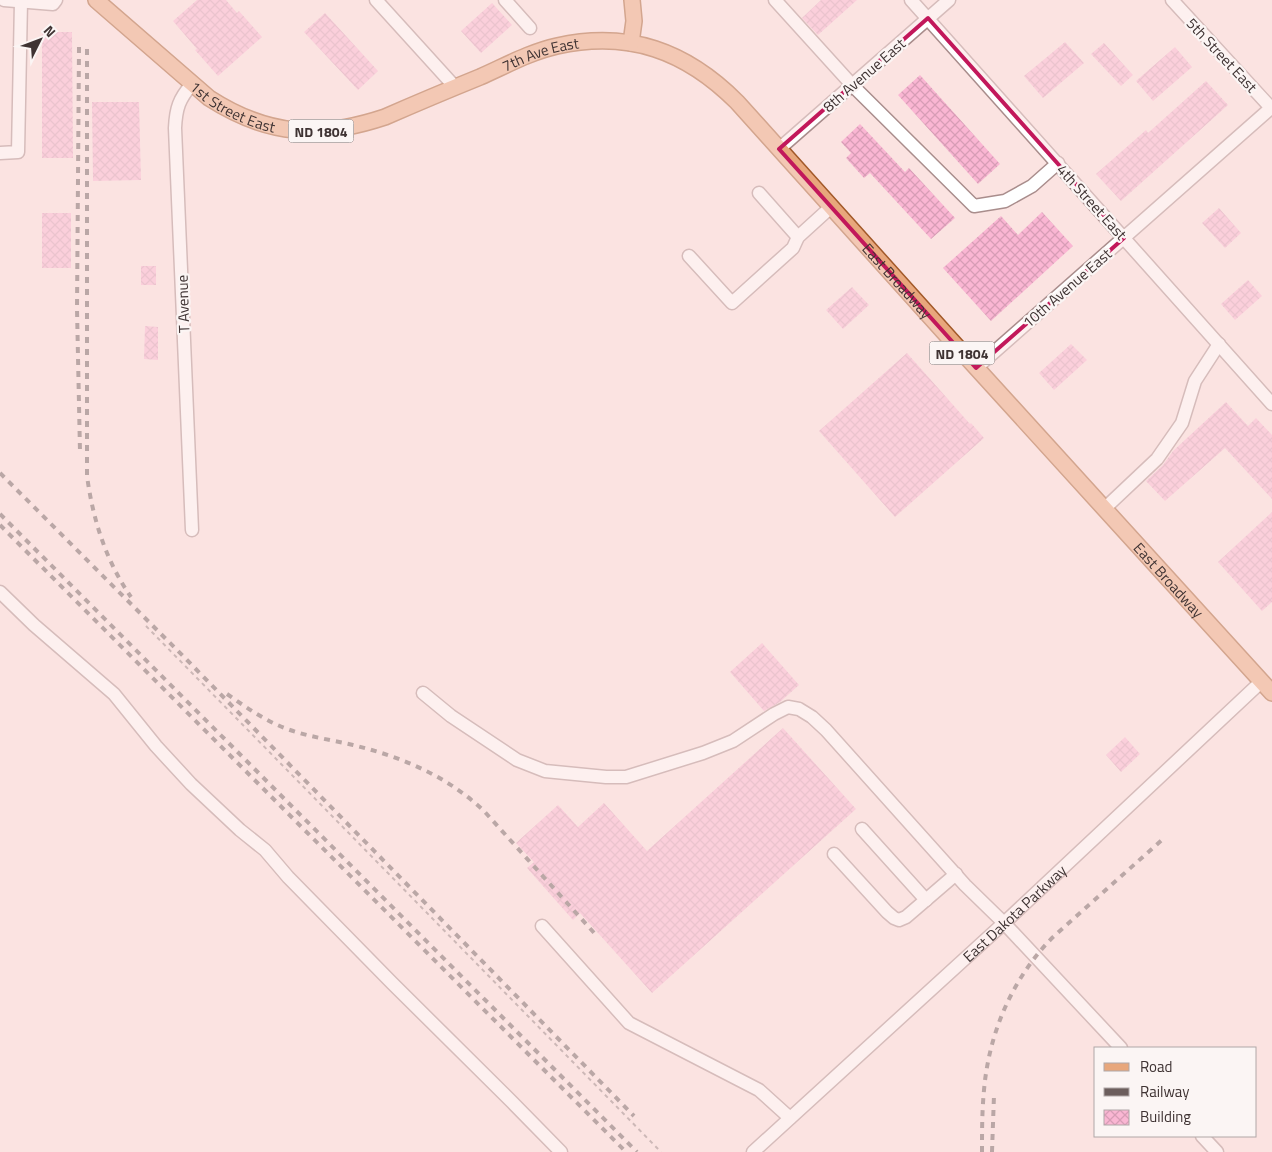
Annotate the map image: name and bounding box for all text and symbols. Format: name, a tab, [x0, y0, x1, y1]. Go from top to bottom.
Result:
street label: 5th Street East	[1181, 12, 1263, 98]
north arrow	[15, 15, 65, 65]
text: N	[39, 20, 61, 42]
street label: 7th Ave East	[498, 31, 581, 77]
street label: 8th Avenue East	[817, 32, 911, 118]
street label: 1st Street East	[185, 75, 278, 138]
road number: ND 1804	[288, 120, 354, 142]
street label: 4th Street East	[1052, 159, 1133, 246]
street label: East Broadway	[857, 238, 938, 324]
street label: 10th Avenue East	[1017, 242, 1117, 333]
street label: T Avenue	[170, 275, 196, 333]
road number: ND 1804	[930, 342, 994, 364]
street label: East Broadway	[1129, 537, 1210, 623]
street label: East Dakota Parkway	[957, 859, 1071, 967]
legend	[1094, 1047, 1257, 1137]
text: Road	[1140, 1055, 1172, 1078]
text: Railway	[1140, 1080, 1190, 1103]
text: Building	[1140, 1105, 1191, 1128]

